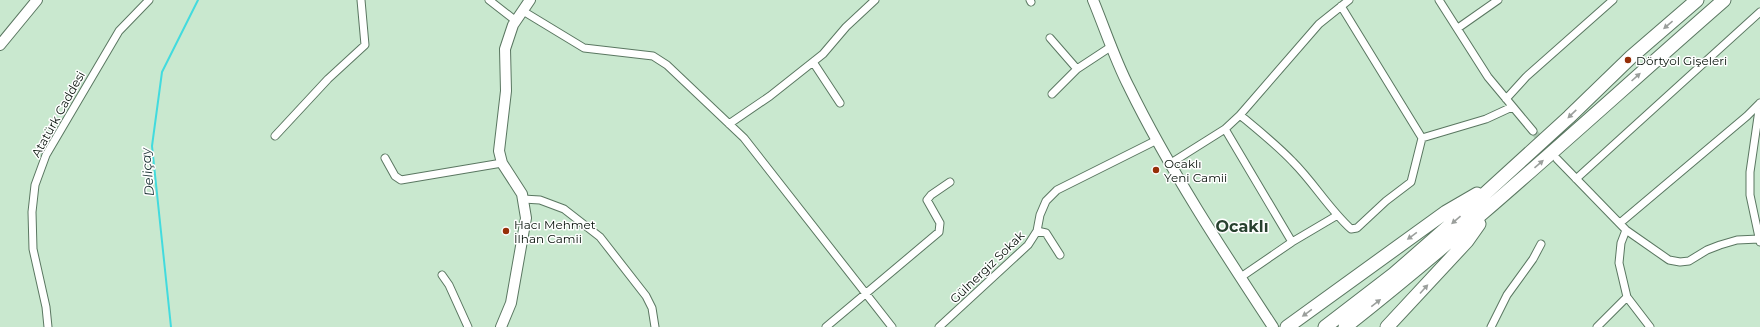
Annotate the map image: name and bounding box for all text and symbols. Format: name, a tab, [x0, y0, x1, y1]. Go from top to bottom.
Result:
one-way arrow	[1662, 21, 1673, 30]
place label: Dörtyol Gişeleri	[1636, 53, 1727, 68]
marker: Dörtyol Gişeleri	[1623, 55, 1633, 65]
street label: Atatürk Caddesi	[28, 68, 88, 160]
one-way arrow	[1630, 73, 1641, 82]
one-way arrow	[1567, 109, 1577, 119]
water label: Deliçay	[137, 146, 157, 197]
place label: Ocaklı Yeni Camii	[1164, 156, 1227, 185]
one-way arrow	[1534, 160, 1543, 169]
marker: Ocaklı Yeni Camii	[1151, 165, 1161, 175]
one-way arrow	[1450, 216, 1461, 225]
place label: Hacı Mehmet İlhan Camii	[514, 217, 596, 246]
district label: Ocaklı	[1216, 217, 1268, 236]
marker: Hacı Mehmet İlhan Camii	[501, 226, 511, 236]
street label: Gülnergiz Sokak	[947, 227, 1028, 306]
one-way arrow	[1407, 232, 1417, 240]
one-way arrow	[1419, 283, 1428, 294]
one-way arrow	[1370, 299, 1381, 307]
one-way arrow	[1302, 309, 1312, 317]

